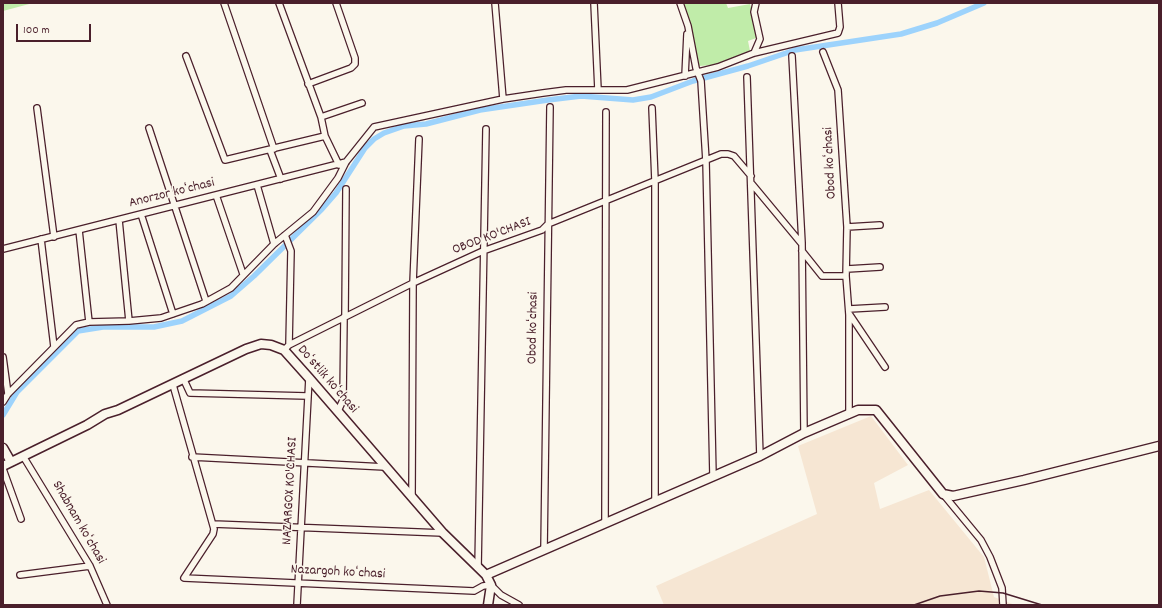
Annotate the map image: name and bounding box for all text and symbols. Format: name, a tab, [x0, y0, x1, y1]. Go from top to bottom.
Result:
scale bar	[18, 16, 93, 42]
text: 100 m	[23, 22, 50, 39]
street label: Obod koʻchasi	[821, 126, 841, 200]
street label: Anorzor koʻchasi	[127, 175, 217, 213]
street label: OBOD KO'CHASI	[450, 214, 534, 260]
street label: Obod koʻchasi	[525, 292, 543, 364]
street label: Doʻstlik koʻchasi	[293, 343, 361, 417]
street label: NAZARGOX KO'CHASI	[280, 437, 302, 545]
street label: Shabnam koʻchasi	[47, 478, 109, 568]
street label: Nazargoh koʻchasi	[290, 562, 386, 584]

